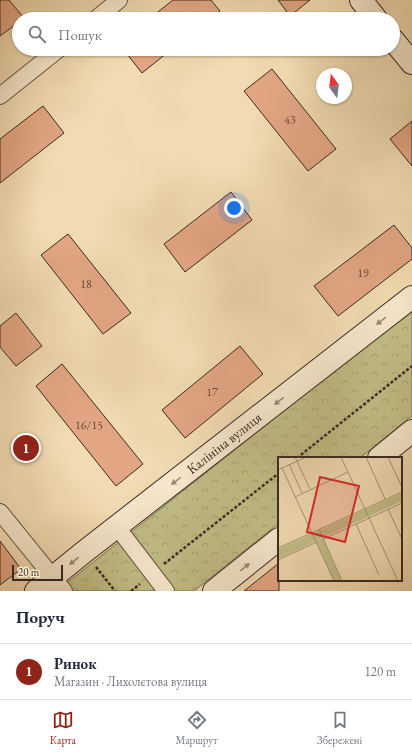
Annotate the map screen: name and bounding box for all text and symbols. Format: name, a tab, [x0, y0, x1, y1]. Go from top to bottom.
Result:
search box	[12, 12, 400, 56]
icon: search	[26, 23, 48, 45]
text: Пошук	[58, 25, 102, 44]
north arrow	[316, 68, 352, 104]
house number: 43	[284, 112, 296, 128]
your location	[224, 198, 244, 218]
house number: 19	[357, 265, 369, 281]
house number: 18	[80, 276, 92, 292]
one-way arrow	[376, 316, 387, 325]
house number: 17	[206, 384, 218, 400]
one-way arrow	[273, 396, 284, 405]
street label: Калініна вулиця	[183, 408, 265, 478]
house number: 16/15	[75, 417, 103, 433]
pin: 1	[13, 433, 39, 463]
inset map	[278, 457, 402, 581]
one-way arrow	[171, 476, 182, 485]
one-way arrow	[69, 556, 79, 565]
one-way arrow	[239, 562, 250, 571]
scale bar	[12, 563, 63, 582]
text: 20 m	[18, 565, 39, 579]
text: Поруч	[16, 606, 65, 628]
text: Ринок	[54, 654, 96, 673]
text: 1	[26, 663, 32, 680]
text: 120 m	[365, 663, 396, 680]
text: Магазин · Лихолєтова вулиця	[54, 673, 207, 690]
tab: Карта	[50, 709, 76, 747]
tab: Маршрут	[175, 709, 218, 747]
tab: Збережені	[317, 709, 362, 747]

